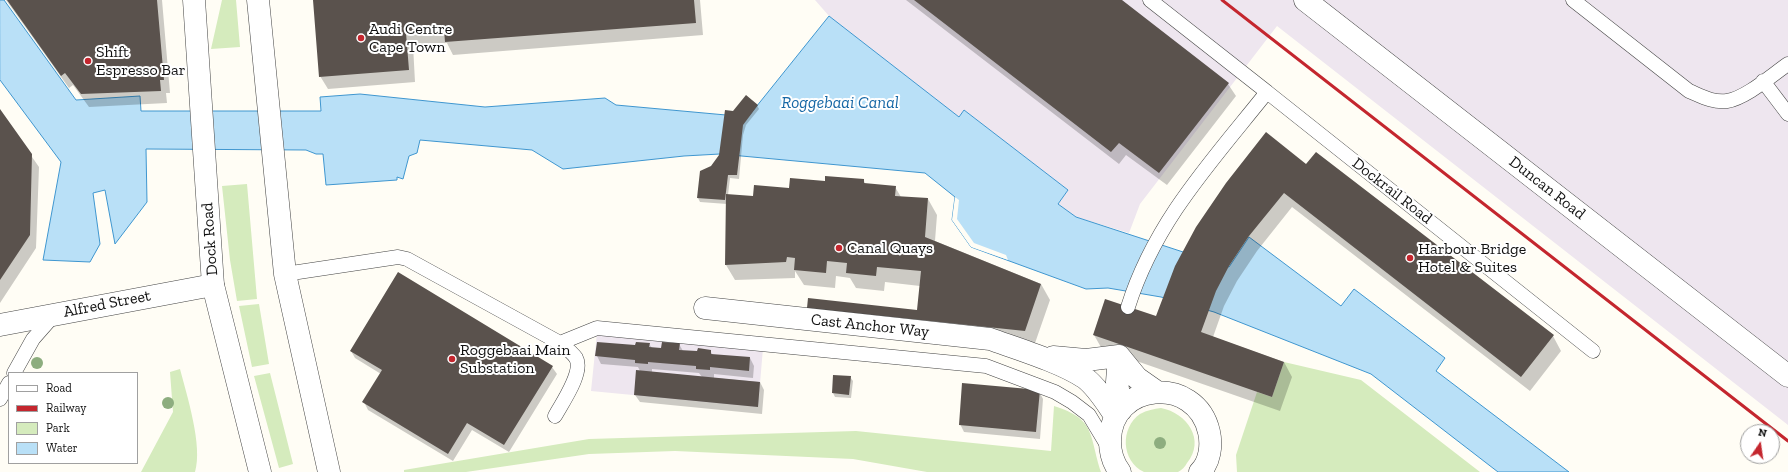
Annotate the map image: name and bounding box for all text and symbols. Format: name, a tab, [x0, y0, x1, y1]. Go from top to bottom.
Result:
place label: Audi Centre Cape Town	[369, 19, 452, 57]
marker: Audi Centre Cape Town	[356, 33, 366, 43]
place label: Shift Espresso Bar	[96, 42, 185, 80]
marker: Shift Espresso Bar	[83, 56, 93, 66]
water label: Roggebaai Canal	[781, 93, 899, 113]
street label: Duncan Road	[1505, 152, 1589, 224]
street label: Dockrail Road	[1348, 154, 1436, 228]
street label: Dock Road	[198, 202, 222, 276]
place label: Canal Quays	[847, 238, 933, 258]
place label: Harbour Bridge Hotel & Suites	[1418, 239, 1526, 277]
marker: Canal Quays	[834, 243, 844, 253]
marker: Harbour Bridge Hotel & Suites	[1405, 253, 1415, 263]
street label: Alfred Street	[62, 286, 152, 322]
street label: Cast Anchor Way	[810, 310, 930, 342]
place label: Roggebaai Main Substation	[460, 340, 570, 378]
marker: Roggebaai Main Substation	[447, 354, 457, 364]
legend	[8, 372, 138, 464]
text: Road	[46, 381, 72, 395]
text: Railway	[46, 401, 87, 415]
text: Park	[46, 421, 70, 435]
north arrow	[1740, 424, 1780, 464]
text: N	[1757, 426, 1768, 440]
text: Water	[46, 441, 78, 455]

